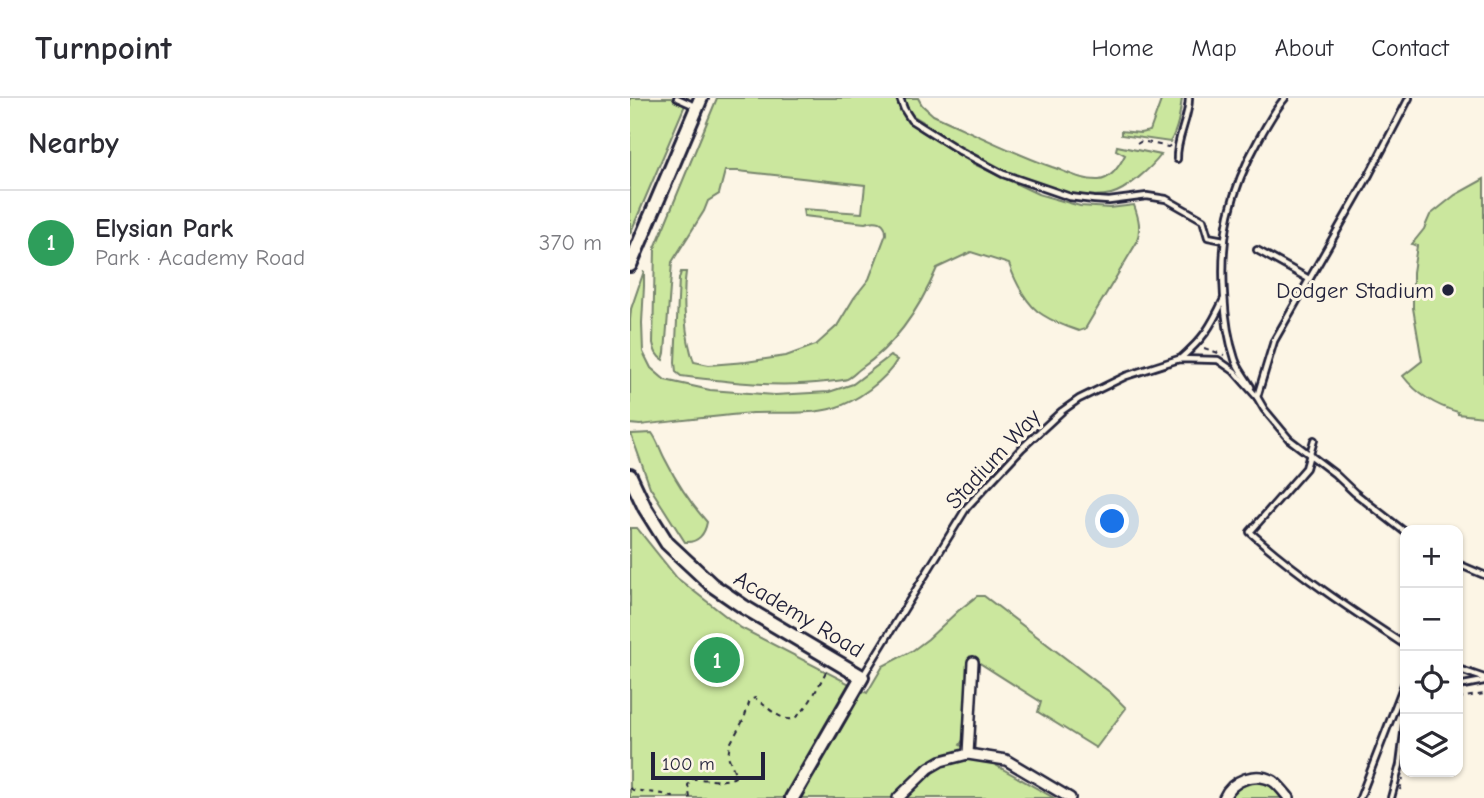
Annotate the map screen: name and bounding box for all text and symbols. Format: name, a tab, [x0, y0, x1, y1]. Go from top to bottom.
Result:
text: Turnpoint	[35, 29, 172, 67]
text: Home	[1092, 34, 1153, 62]
text: Map	[1191, 34, 1237, 62]
text: About	[1275, 34, 1333, 62]
text: Contact	[1371, 34, 1449, 62]
text: Nearby	[28, 126, 119, 161]
text: Elysian Park	[95, 214, 233, 244]
text: 1	[46, 229, 56, 256]
text: 370 m	[539, 229, 602, 256]
text: Park · Academy Road	[95, 244, 305, 271]
place label: Dodger Stadium	[1276, 277, 1434, 304]
marker: Dodger Stadium	[1440, 282, 1456, 298]
street label: Stadium Way	[940, 403, 1047, 515]
your location	[1095, 504, 1129, 538]
map controls	[1400, 525, 1463, 777]
button: +	[1400, 525, 1463, 588]
street label: Academy Road	[729, 565, 869, 663]
button: −	[1400, 588, 1463, 651]
pin: 1	[694, 634, 740, 686]
button: locate	[1400, 651, 1463, 714]
button: layers	[1400, 714, 1463, 777]
scale bar	[651, 749, 765, 781]
text: 100 m	[662, 753, 715, 775]

